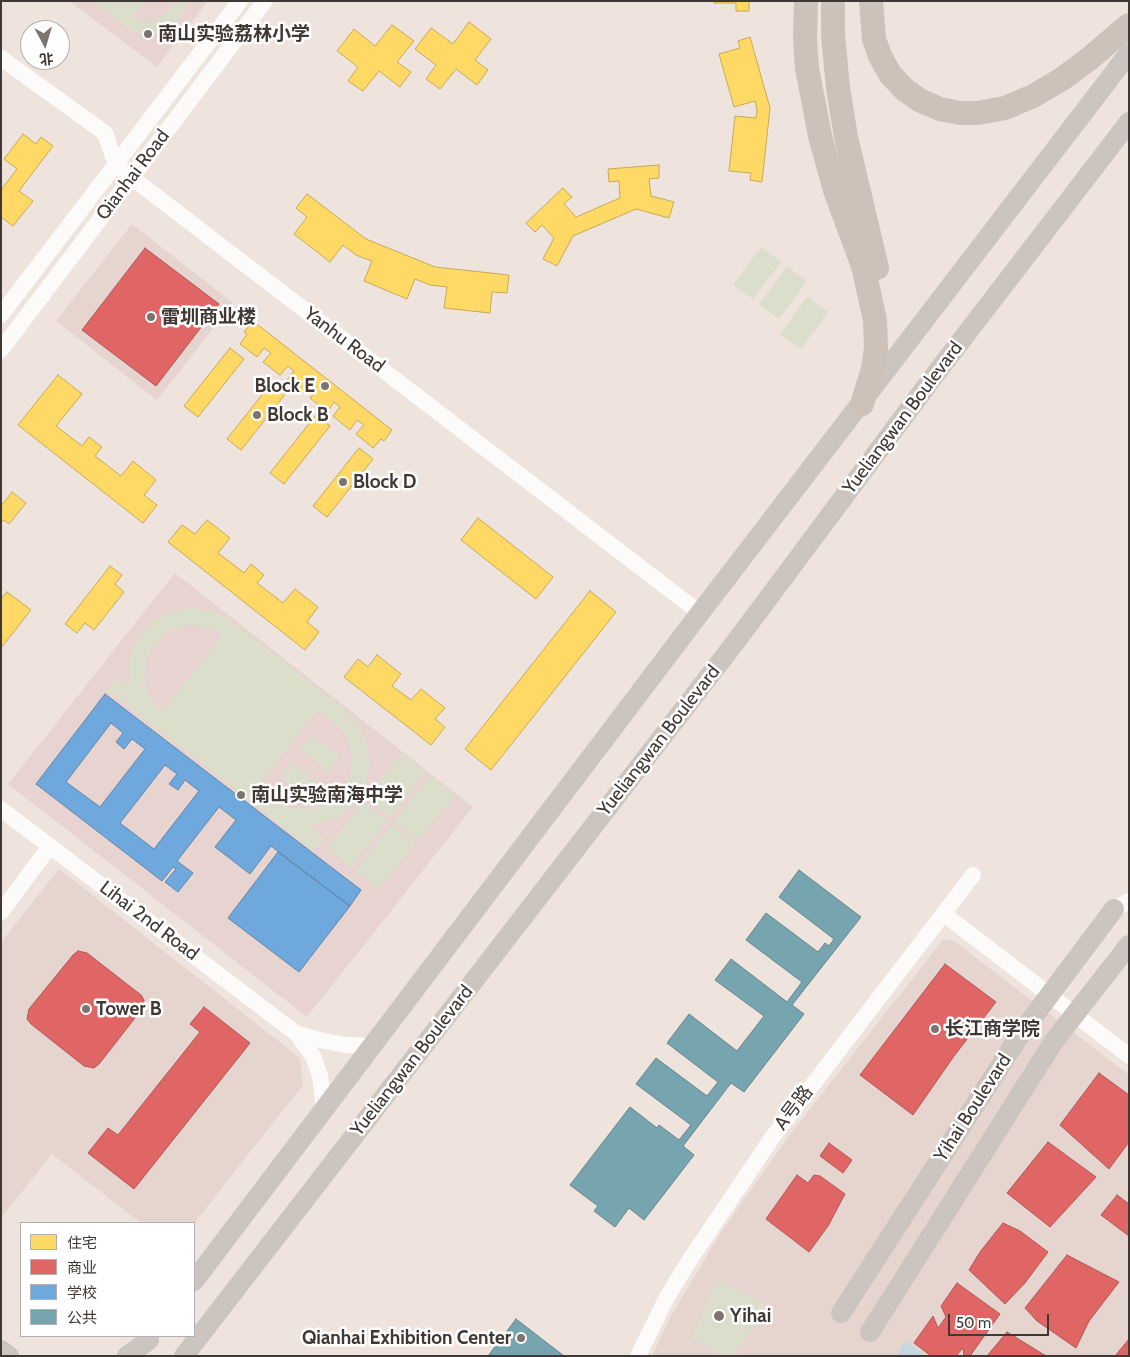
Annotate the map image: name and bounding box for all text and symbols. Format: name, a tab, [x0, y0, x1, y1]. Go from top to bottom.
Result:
north arrow	[20, 20, 70, 70]
place label: 南山实验荔林小学	[158, 23, 310, 45]
marker: 南山实验荔林小学	[142, 28, 154, 40]
text: 北	[39, 49, 54, 69]
street label: Qianhai Road	[92, 125, 174, 225]
street label: Yanhu Road	[299, 302, 389, 378]
place label: 雷圳商业楼	[161, 306, 256, 328]
marker: 雷圳商业楼	[145, 311, 157, 323]
street label: Yueliangwan Boulevard	[838, 337, 968, 499]
place label: Block E	[255, 375, 315, 397]
marker: Block E	[319, 380, 331, 392]
place label: Block B	[267, 404, 329, 426]
marker: Block B	[251, 409, 263, 421]
place label: Block D	[353, 471, 416, 493]
marker: Block D	[337, 476, 349, 488]
street label: Yueliangwan Boulevard	[593, 661, 725, 821]
place label: 南山实验南海中学	[251, 784, 403, 806]
marker: 南山实验南海中学	[235, 789, 247, 801]
street label: Lihai 2nd Road	[95, 876, 203, 966]
street label: Yueliangwan Boulevard	[346, 981, 478, 1141]
place label: Tower B	[96, 998, 162, 1020]
marker: Tower B	[80, 1003, 92, 1015]
place label: 长江商学院	[945, 1018, 1040, 1040]
marker: 长江商学院	[929, 1023, 941, 1035]
street label: Yihai Boulevard	[930, 1050, 1016, 1166]
street label: A号路	[770, 1081, 818, 1135]
legend	[20, 1222, 195, 1337]
text: 住宅	[67, 1234, 97, 1252]
text: 商业	[67, 1259, 97, 1277]
text: 学校	[67, 1284, 97, 1302]
scale bar	[950, 1304, 1051, 1336]
place label: Yihai	[730, 1305, 771, 1327]
text: 公共	[67, 1309, 97, 1327]
marker: Yihai	[712, 1309, 726, 1323]
text: 50 m	[956, 1314, 991, 1332]
place label: Qianhai Exhibition Center	[302, 1327, 511, 1349]
marker: Qianhai Exhibition Center	[515, 1332, 527, 1344]

